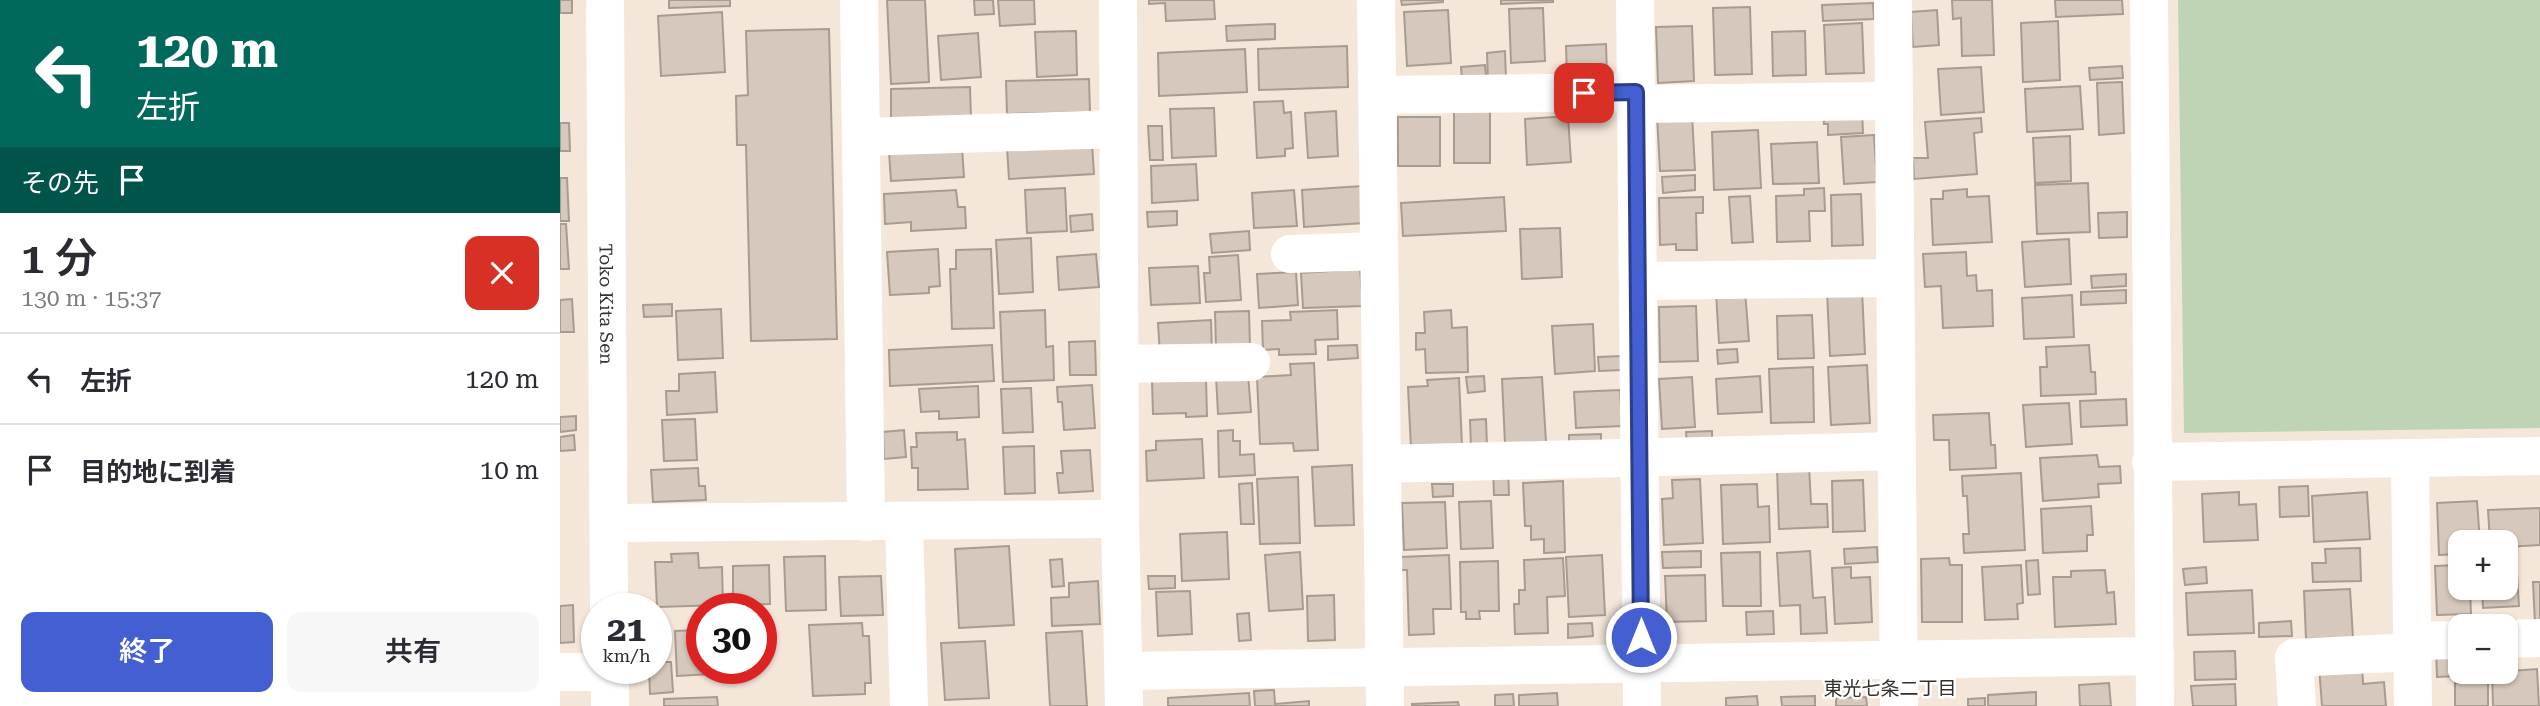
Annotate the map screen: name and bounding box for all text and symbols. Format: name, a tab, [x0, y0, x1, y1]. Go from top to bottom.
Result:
text: 120 m	[136, 22, 278, 79]
icon: left	[21, 28, 112, 119]
pin	[1554, 63, 1614, 123]
icon: arrive	[1565, 74, 1603, 112]
text: 左折	[136, 88, 200, 126]
icon: arrive	[113, 161, 151, 199]
text: その先	[21, 168, 99, 198]
text: 1 分	[21, 234, 97, 283]
button: close	[465, 236, 539, 310]
street label: Toko Kita Sen	[596, 243, 618, 365]
text: 130 m · 15:37	[21, 285, 161, 312]
icon: left	[21, 360, 59, 398]
text: 120 m	[465, 364, 539, 394]
text: 左折	[80, 366, 132, 396]
icon: arrive	[21, 451, 59, 489]
text: 10 m	[480, 455, 539, 485]
text: 目的地に到着	[80, 457, 236, 487]
map controls	[2448, 530, 2518, 684]
button: +	[2448, 530, 2518, 600]
speed limit sign: 30	[686, 593, 777, 684]
position arrow	[1604, 600, 1678, 674]
text: 21	[607, 609, 646, 650]
button: 終了	[21, 612, 273, 692]
button: 共有	[287, 612, 539, 692]
button: −	[2448, 614, 2518, 684]
text: km/h	[602, 645, 651, 666]
district label: 東光七条二丁目	[1823, 677, 1957, 700]

